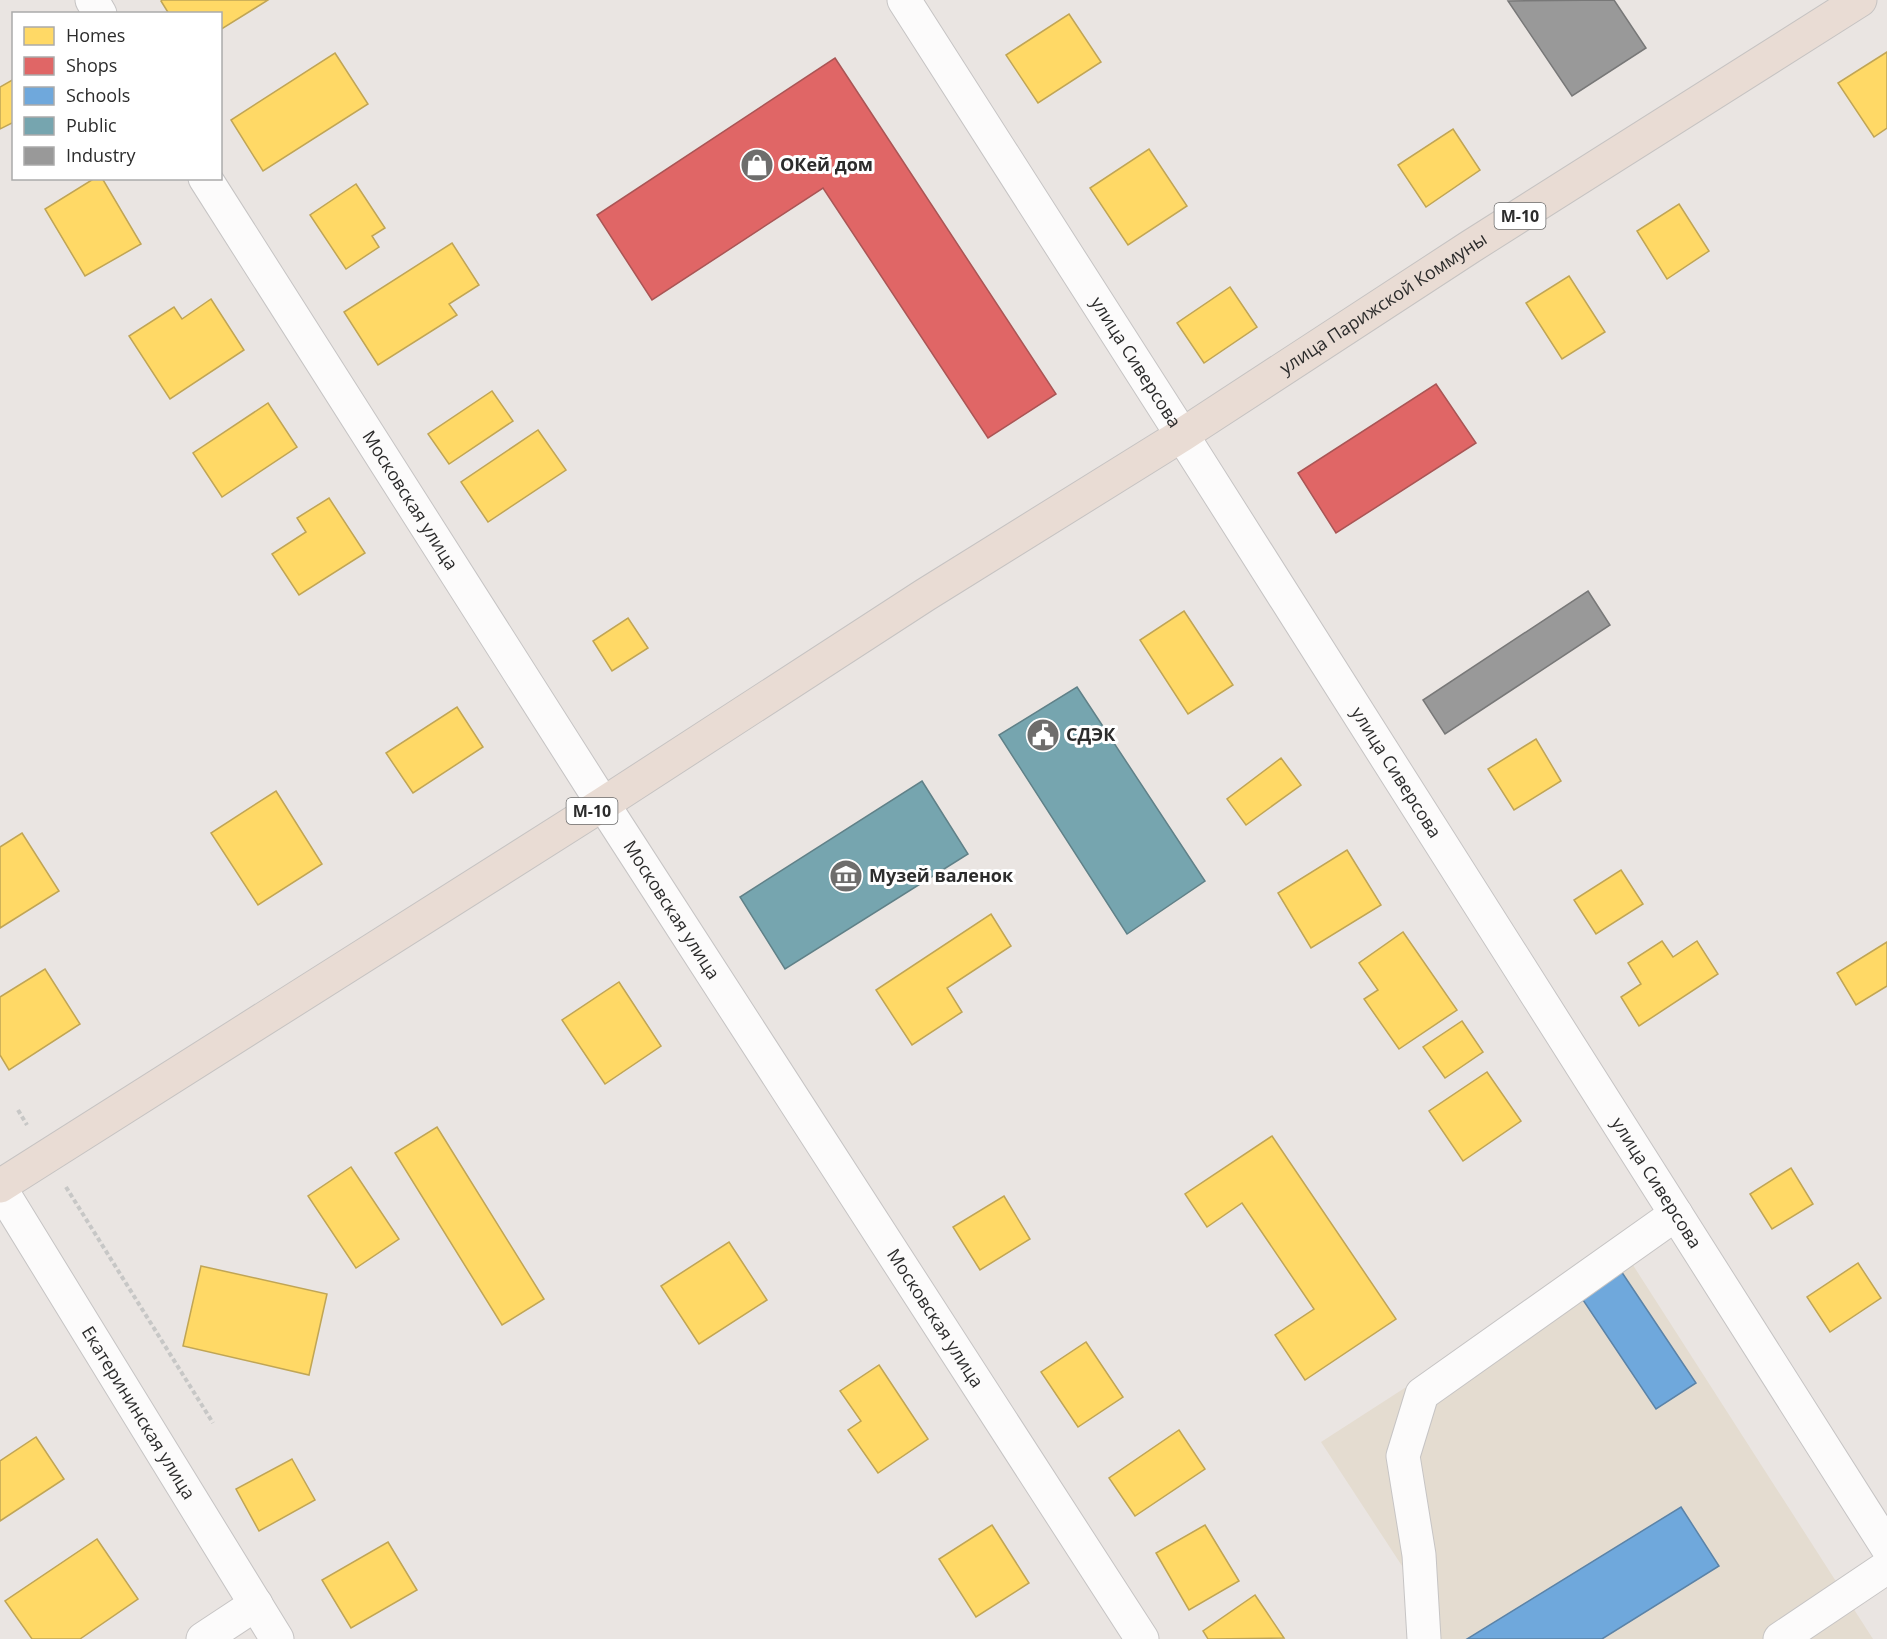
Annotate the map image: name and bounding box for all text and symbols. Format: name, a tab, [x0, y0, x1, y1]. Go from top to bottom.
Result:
legend	[12, 12, 222, 180]
text: Homes	[66, 23, 125, 47]
text: Shops	[66, 53, 117, 77]
text: Schools	[66, 83, 130, 107]
text: Public	[66, 113, 117, 137]
text: Industry	[66, 143, 136, 167]
shop icon: ОКей дом	[739, 147, 775, 183]
place label: ОКей дом	[780, 152, 873, 176]
road number: М-10	[1494, 203, 1546, 229]
street label: улица Парижской Коммуны	[1275, 226, 1491, 379]
street label: улица Сиверсова	[1086, 292, 1187, 432]
street label: Московская улица	[358, 426, 464, 574]
street label: улица Сиверсова	[1346, 702, 1447, 842]
public building icon: СДЭК	[1025, 717, 1061, 753]
place label: СДЭК	[1066, 722, 1116, 746]
road number: М-10	[566, 798, 618, 824]
street label: Московская улица	[619, 835, 726, 984]
museum icon: Музей валенок	[828, 858, 864, 894]
place label: Музей валенок	[869, 863, 1014, 887]
street label: улица Сиверсова	[1607, 1112, 1708, 1253]
street label: Московская улица	[882, 1244, 990, 1392]
street label: Екатерининская улица	[77, 1321, 201, 1504]

